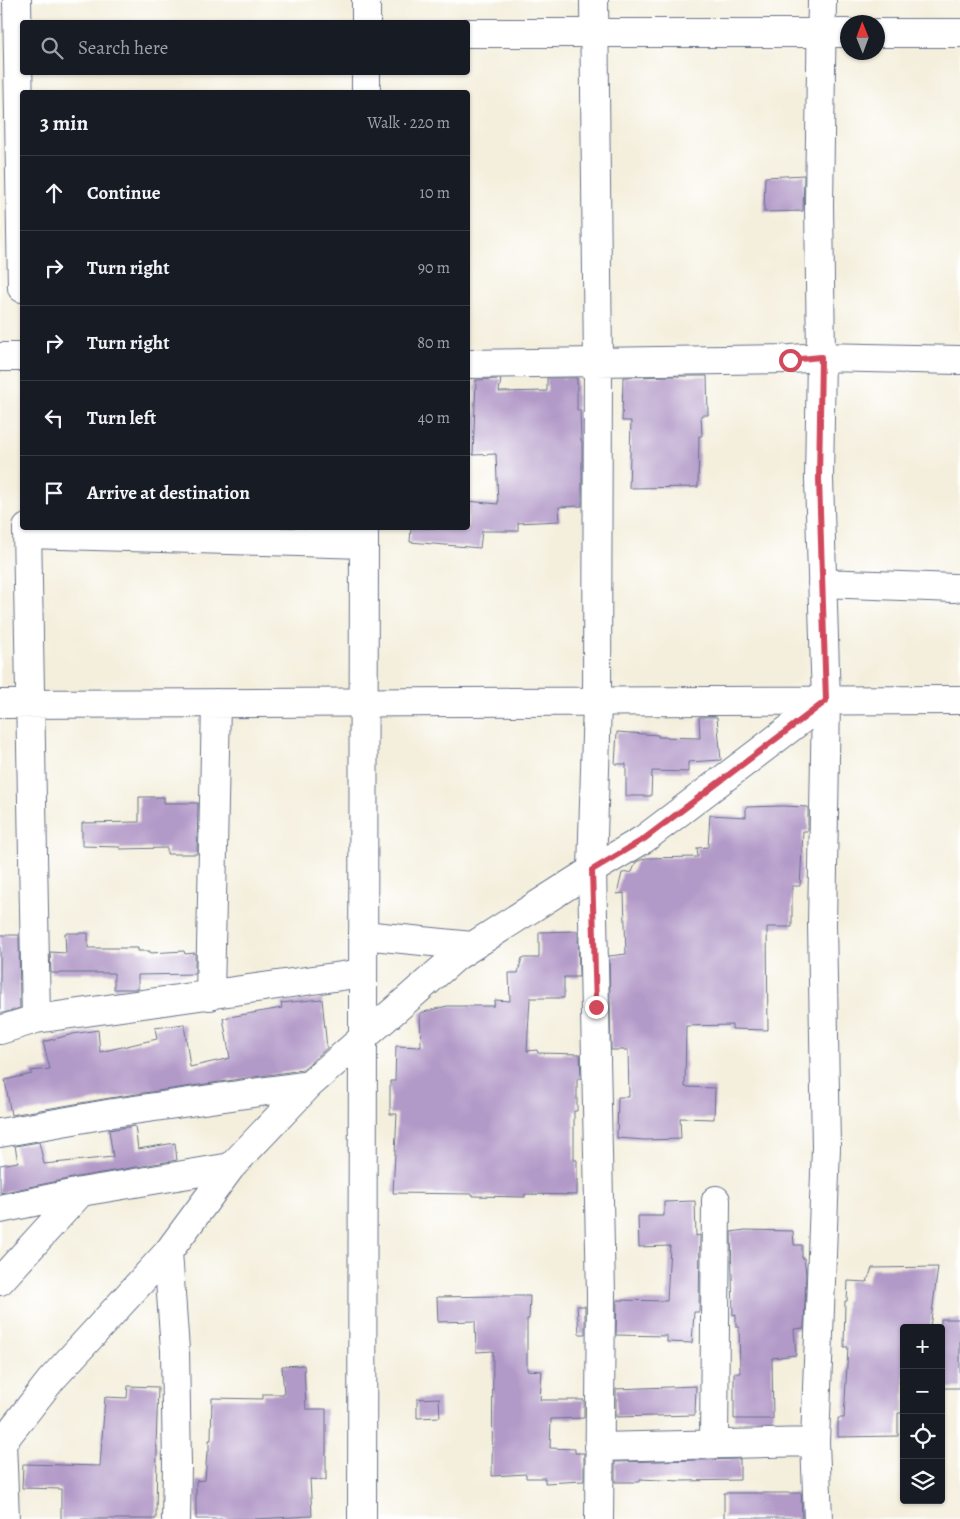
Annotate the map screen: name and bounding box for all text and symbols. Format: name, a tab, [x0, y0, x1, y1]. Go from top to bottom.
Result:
north arrow	[840, 15, 885, 60]
search box	[20, 20, 470, 75]
icon: search	[38, 34, 66, 62]
text: Search here	[78, 35, 168, 61]
text: 3 min	[40, 109, 88, 137]
text: Walk · 220 m	[367, 112, 450, 134]
icon: ahead	[40, 179, 68, 207]
text: Continue	[87, 180, 161, 206]
text: 10 m	[420, 182, 450, 204]
icon: right	[40, 254, 68, 282]
text: Turn right	[87, 255, 169, 281]
text: 90 m	[418, 257, 450, 279]
icon: right	[40, 329, 68, 357]
text: Turn right	[87, 330, 169, 356]
text: 80 m	[417, 332, 450, 354]
route start	[779, 349, 802, 372]
icon: left	[40, 404, 68, 432]
text: Turn left	[87, 405, 156, 431]
text: 40 m	[418, 407, 450, 429]
icon: arrive	[40, 479, 68, 507]
text: Arrive at destination	[87, 480, 250, 506]
route end	[585, 996, 608, 1019]
map controls	[900, 1324, 945, 1504]
button: +	[900, 1324, 945, 1369]
button: −	[900, 1369, 945, 1414]
button: locate	[900, 1414, 945, 1459]
button: layers	[900, 1459, 945, 1504]

